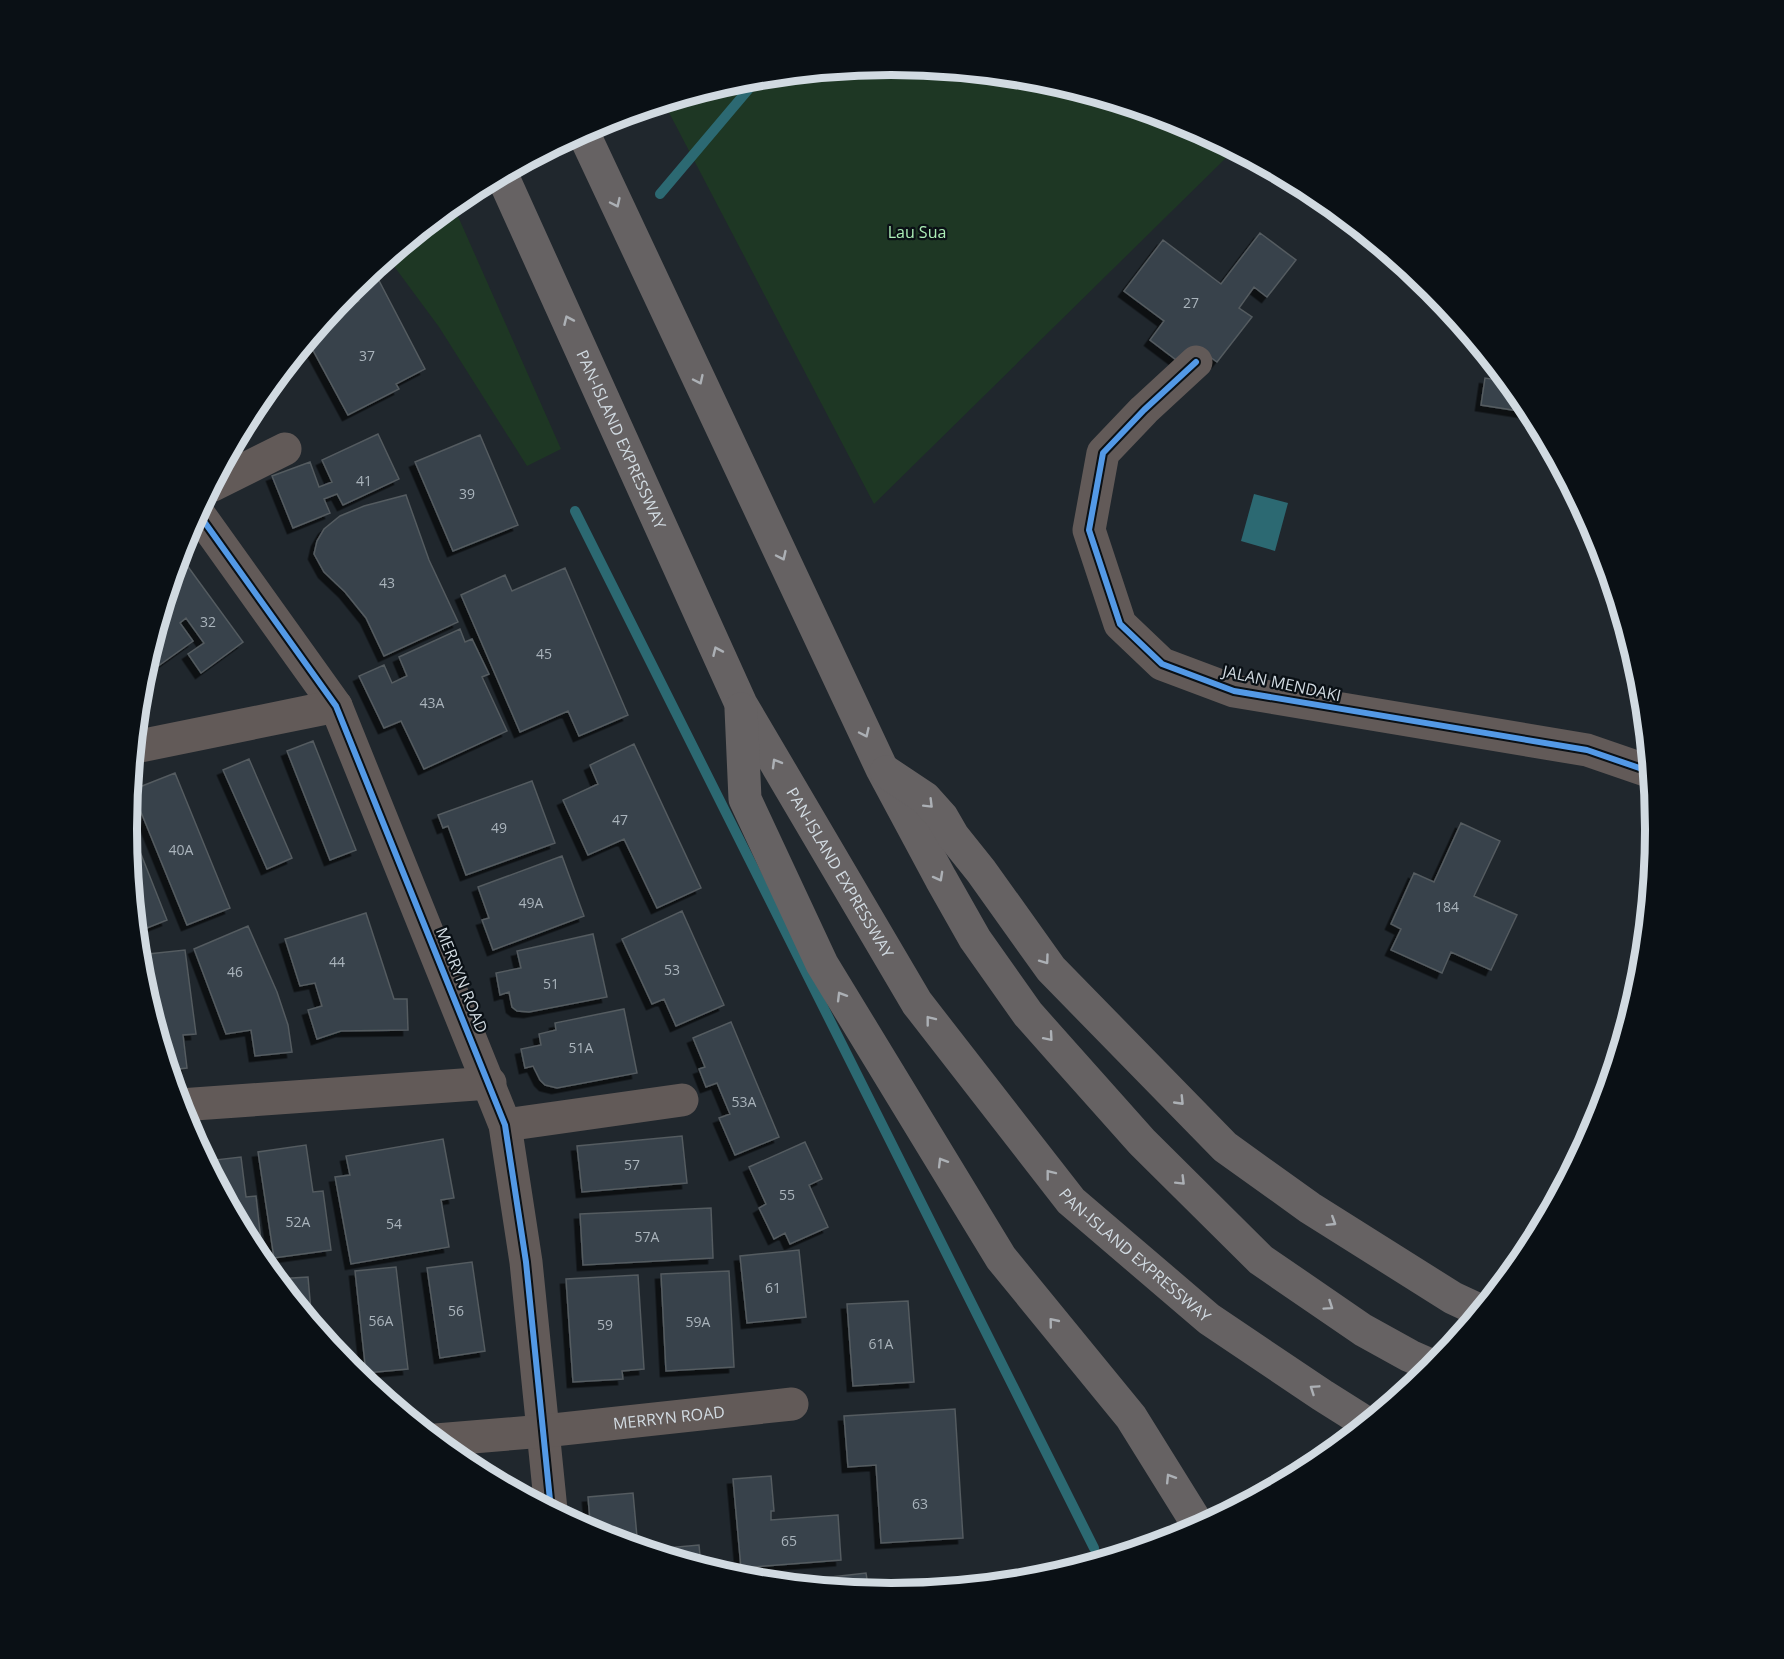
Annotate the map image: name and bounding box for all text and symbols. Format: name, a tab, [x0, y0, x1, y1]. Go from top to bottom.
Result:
one-way arrow	[609, 197, 621, 208]
park label: Lau Sua	[888, 221, 946, 243]
house number: 27	[1183, 293, 1199, 312]
one-way arrow	[563, 315, 575, 326]
house number: 37	[359, 346, 375, 365]
street label: PAN-ISLAND EXPRESSWAY	[571, 346, 671, 532]
one-way arrow	[692, 373, 704, 384]
house number: 41	[356, 471, 372, 490]
house number: 39	[459, 484, 475, 503]
one-way arrow	[775, 550, 787, 561]
house number: 43	[379, 573, 395, 592]
house number: 32	[200, 612, 216, 631]
house number: 45	[536, 644, 552, 663]
one-way arrow	[712, 646, 724, 657]
street label: JALAN MENDAKI	[1219, 659, 1343, 706]
house number: 43A	[420, 693, 445, 712]
one-way arrow	[857, 726, 869, 737]
one-way arrow	[772, 759, 783, 769]
street label: PAN-ISLAND EXPRESSWAY	[781, 783, 899, 962]
one-way arrow	[922, 796, 933, 807]
house number: 47	[612, 810, 628, 829]
house number: 49	[491, 818, 507, 837]
house number: 40A	[169, 840, 194, 859]
one-way arrow	[932, 870, 943, 881]
house number: 49A	[519, 893, 544, 912]
house number: 184	[1435, 897, 1459, 916]
street label: MERRYN ROAD	[431, 924, 493, 1036]
house number: 44	[329, 952, 345, 971]
one-way arrow	[1038, 954, 1049, 965]
house number: 53	[664, 960, 680, 979]
house number: 46	[227, 962, 243, 981]
house number: 51	[543, 974, 559, 993]
one-way arrow	[836, 992, 848, 1002]
one-way arrow	[927, 1016, 938, 1027]
one-way arrow	[1042, 1031, 1053, 1041]
house number: 51A	[569, 1038, 594, 1057]
house number: 53A	[732, 1092, 757, 1111]
one-way arrow	[1172, 1093, 1183, 1104]
house number: 57	[624, 1155, 640, 1174]
one-way arrow	[938, 1158, 950, 1168]
one-way arrow	[1047, 1170, 1058, 1181]
one-way arrow	[1173, 1173, 1184, 1184]
street label: PAN-ISLAND EXPRESSWAY	[1054, 1184, 1216, 1327]
house number: 55	[779, 1185, 795, 1204]
house number: 52A	[286, 1212, 311, 1231]
house number: 54	[386, 1214, 402, 1233]
one-way arrow	[1326, 1214, 1336, 1226]
house number: 57A	[635, 1227, 660, 1246]
house number: 61	[765, 1278, 781, 1297]
one-way arrow	[1322, 1299, 1333, 1310]
house number: 56	[448, 1301, 464, 1320]
house number: 56A	[369, 1311, 394, 1330]
house number: 59A	[686, 1312, 711, 1331]
house number: 59	[597, 1315, 613, 1334]
one-way arrow	[1050, 1318, 1061, 1329]
house number: 61A	[869, 1334, 894, 1353]
one-way arrow	[1310, 1385, 1320, 1397]
street label: MERRYN ROAD	[612, 1400, 726, 1434]
one-way arrow	[1165, 1474, 1177, 1484]
house number: 63	[912, 1494, 928, 1513]
house number: 65	[781, 1531, 797, 1550]

